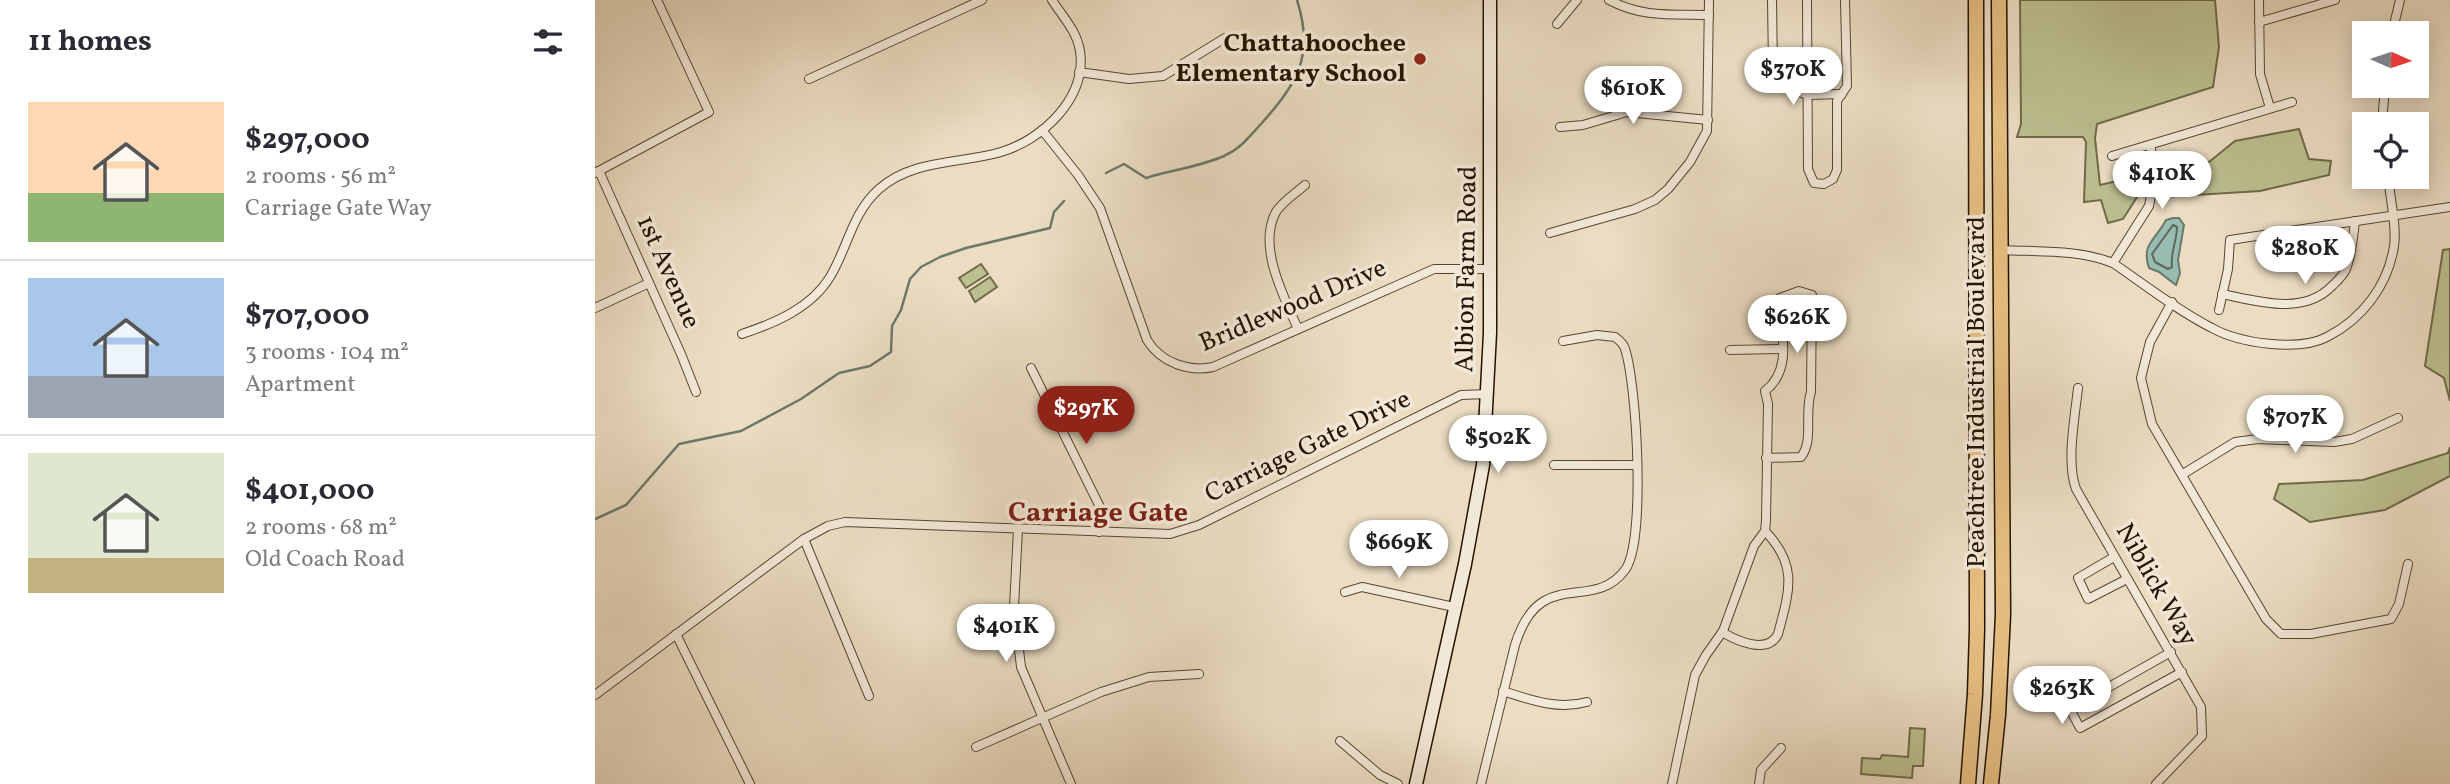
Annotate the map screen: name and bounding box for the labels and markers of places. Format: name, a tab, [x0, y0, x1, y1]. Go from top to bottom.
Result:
place label: Chattahoochee Elementary School	[1176, 26, 1406, 92]
pin: $370K	[1744, 48, 1842, 107]
marker: Chattahoochee Elementary School	[1412, 51, 1428, 67]
pin: $610K	[1584, 66, 1682, 126]
pin: $410K	[2113, 152, 2211, 211]
pin: $280K	[2256, 226, 2354, 286]
pin: $626K	[1748, 296, 1846, 355]
pin: $297K	[1037, 386, 1135, 446]
pin: $707K	[2246, 396, 2344, 455]
pin: $502K	[1449, 416, 1547, 475]
pin: $669K	[1350, 520, 1448, 580]
pin: $401K	[957, 604, 1055, 664]
pin: $263K	[2013, 666, 2111, 726]

